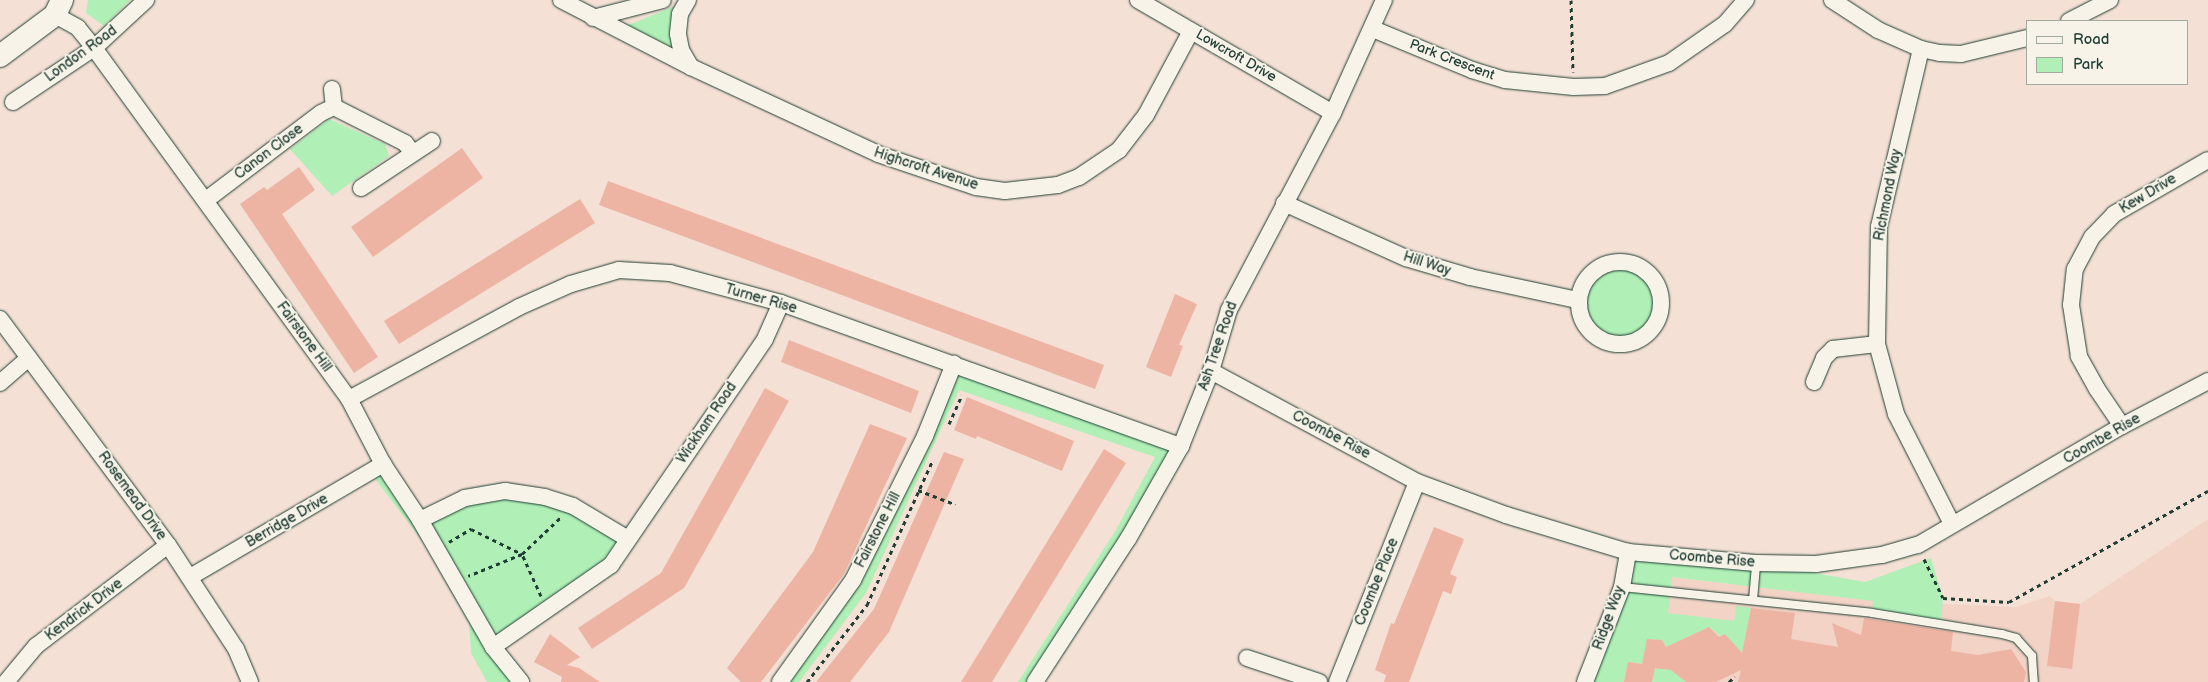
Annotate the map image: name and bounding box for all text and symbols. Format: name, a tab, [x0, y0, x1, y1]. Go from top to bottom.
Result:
legend	[2026, 20, 2188, 85]
street label: London Road	[42, 22, 120, 86]
street label: Lowcroft Drive	[1193, 26, 1279, 86]
text: Road	[2073, 30, 2109, 49]
street label: Park Crescent	[1407, 36, 1497, 84]
text: Park	[2073, 55, 2103, 74]
street label: Canon Close	[231, 121, 307, 183]
street label: Highcroft Avenue	[872, 144, 980, 194]
street label: Richmond Way	[1871, 147, 1905, 243]
street label: Kew Drive	[2117, 171, 2179, 217]
street label: Hill Way	[1401, 248, 1453, 280]
street label: Turner Rise	[723, 281, 799, 317]
street label: Fairstone Hill	[273, 299, 335, 375]
street label: Ash Tree Road	[1195, 299, 1241, 393]
street label: Wickham Road	[674, 379, 740, 467]
street label: Coombe Rise	[1289, 407, 1373, 463]
street label: Coombe Rise	[2061, 410, 2143, 468]
street label: Rosemead Drive	[94, 448, 170, 544]
street label: Fairstone Hill	[852, 489, 904, 571]
street label: Berridge Drive	[243, 491, 331, 551]
street label: Coombe Place	[1352, 536, 1402, 628]
street label: Coombe Rise	[1668, 547, 1756, 571]
street label: Kendrick Drive	[42, 575, 126, 645]
street label: Ridge Way	[1590, 583, 1628, 653]

